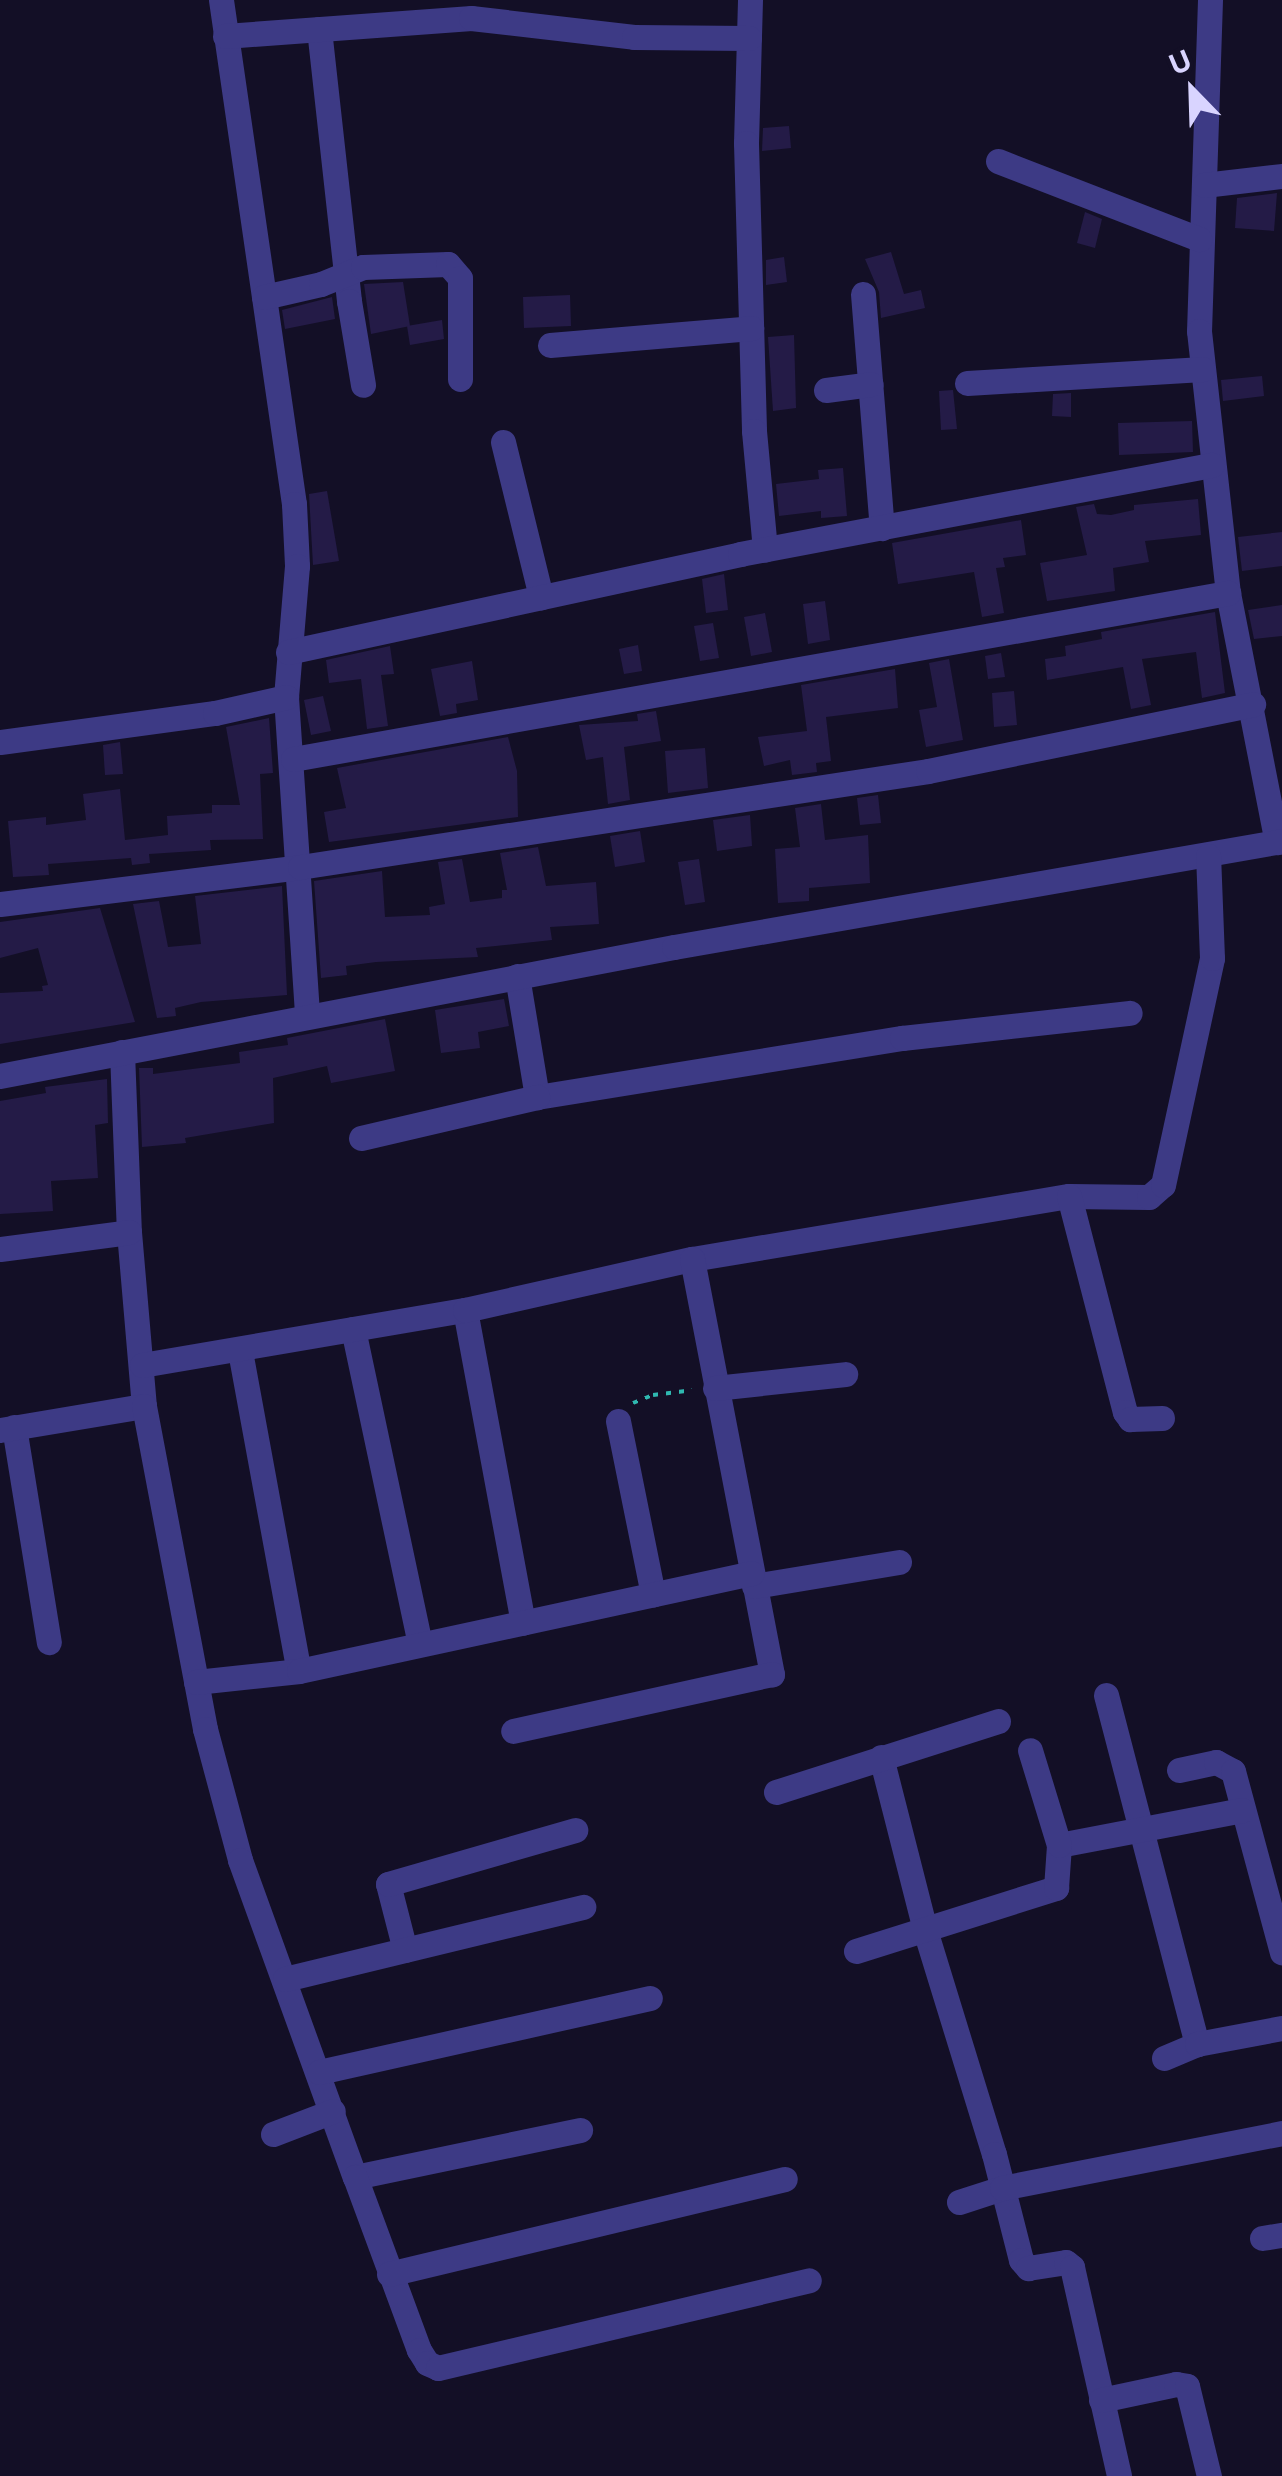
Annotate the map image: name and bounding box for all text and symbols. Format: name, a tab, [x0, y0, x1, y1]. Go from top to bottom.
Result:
north arrow	[1142, 40, 1242, 140]
text: U	[1164, 43, 1196, 82]

